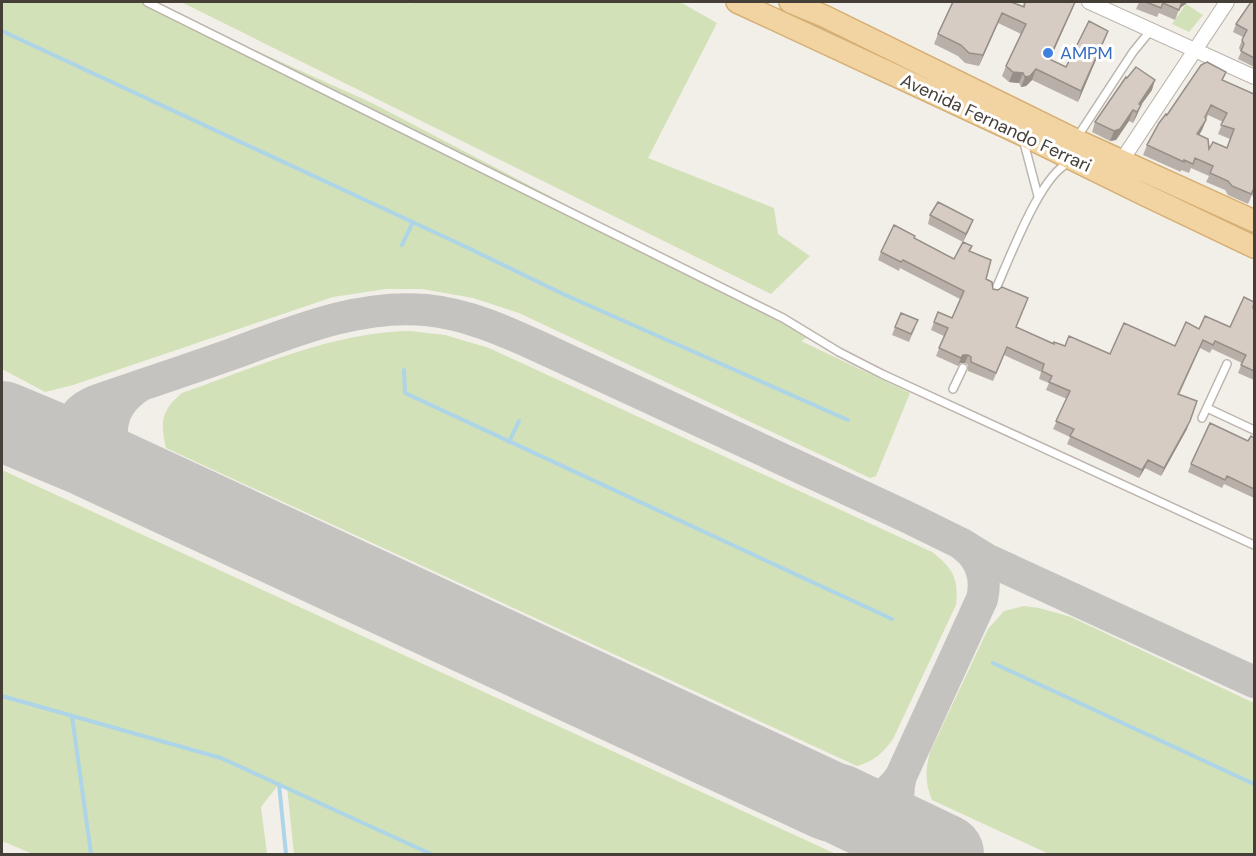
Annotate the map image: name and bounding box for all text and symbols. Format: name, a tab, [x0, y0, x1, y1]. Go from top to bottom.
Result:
place label: AMPM	[1060, 41, 1113, 65]
marker: AMPM	[1041, 46, 1055, 60]
street label: Avenida Fernando Ferrari	[897, 68, 1095, 178]

